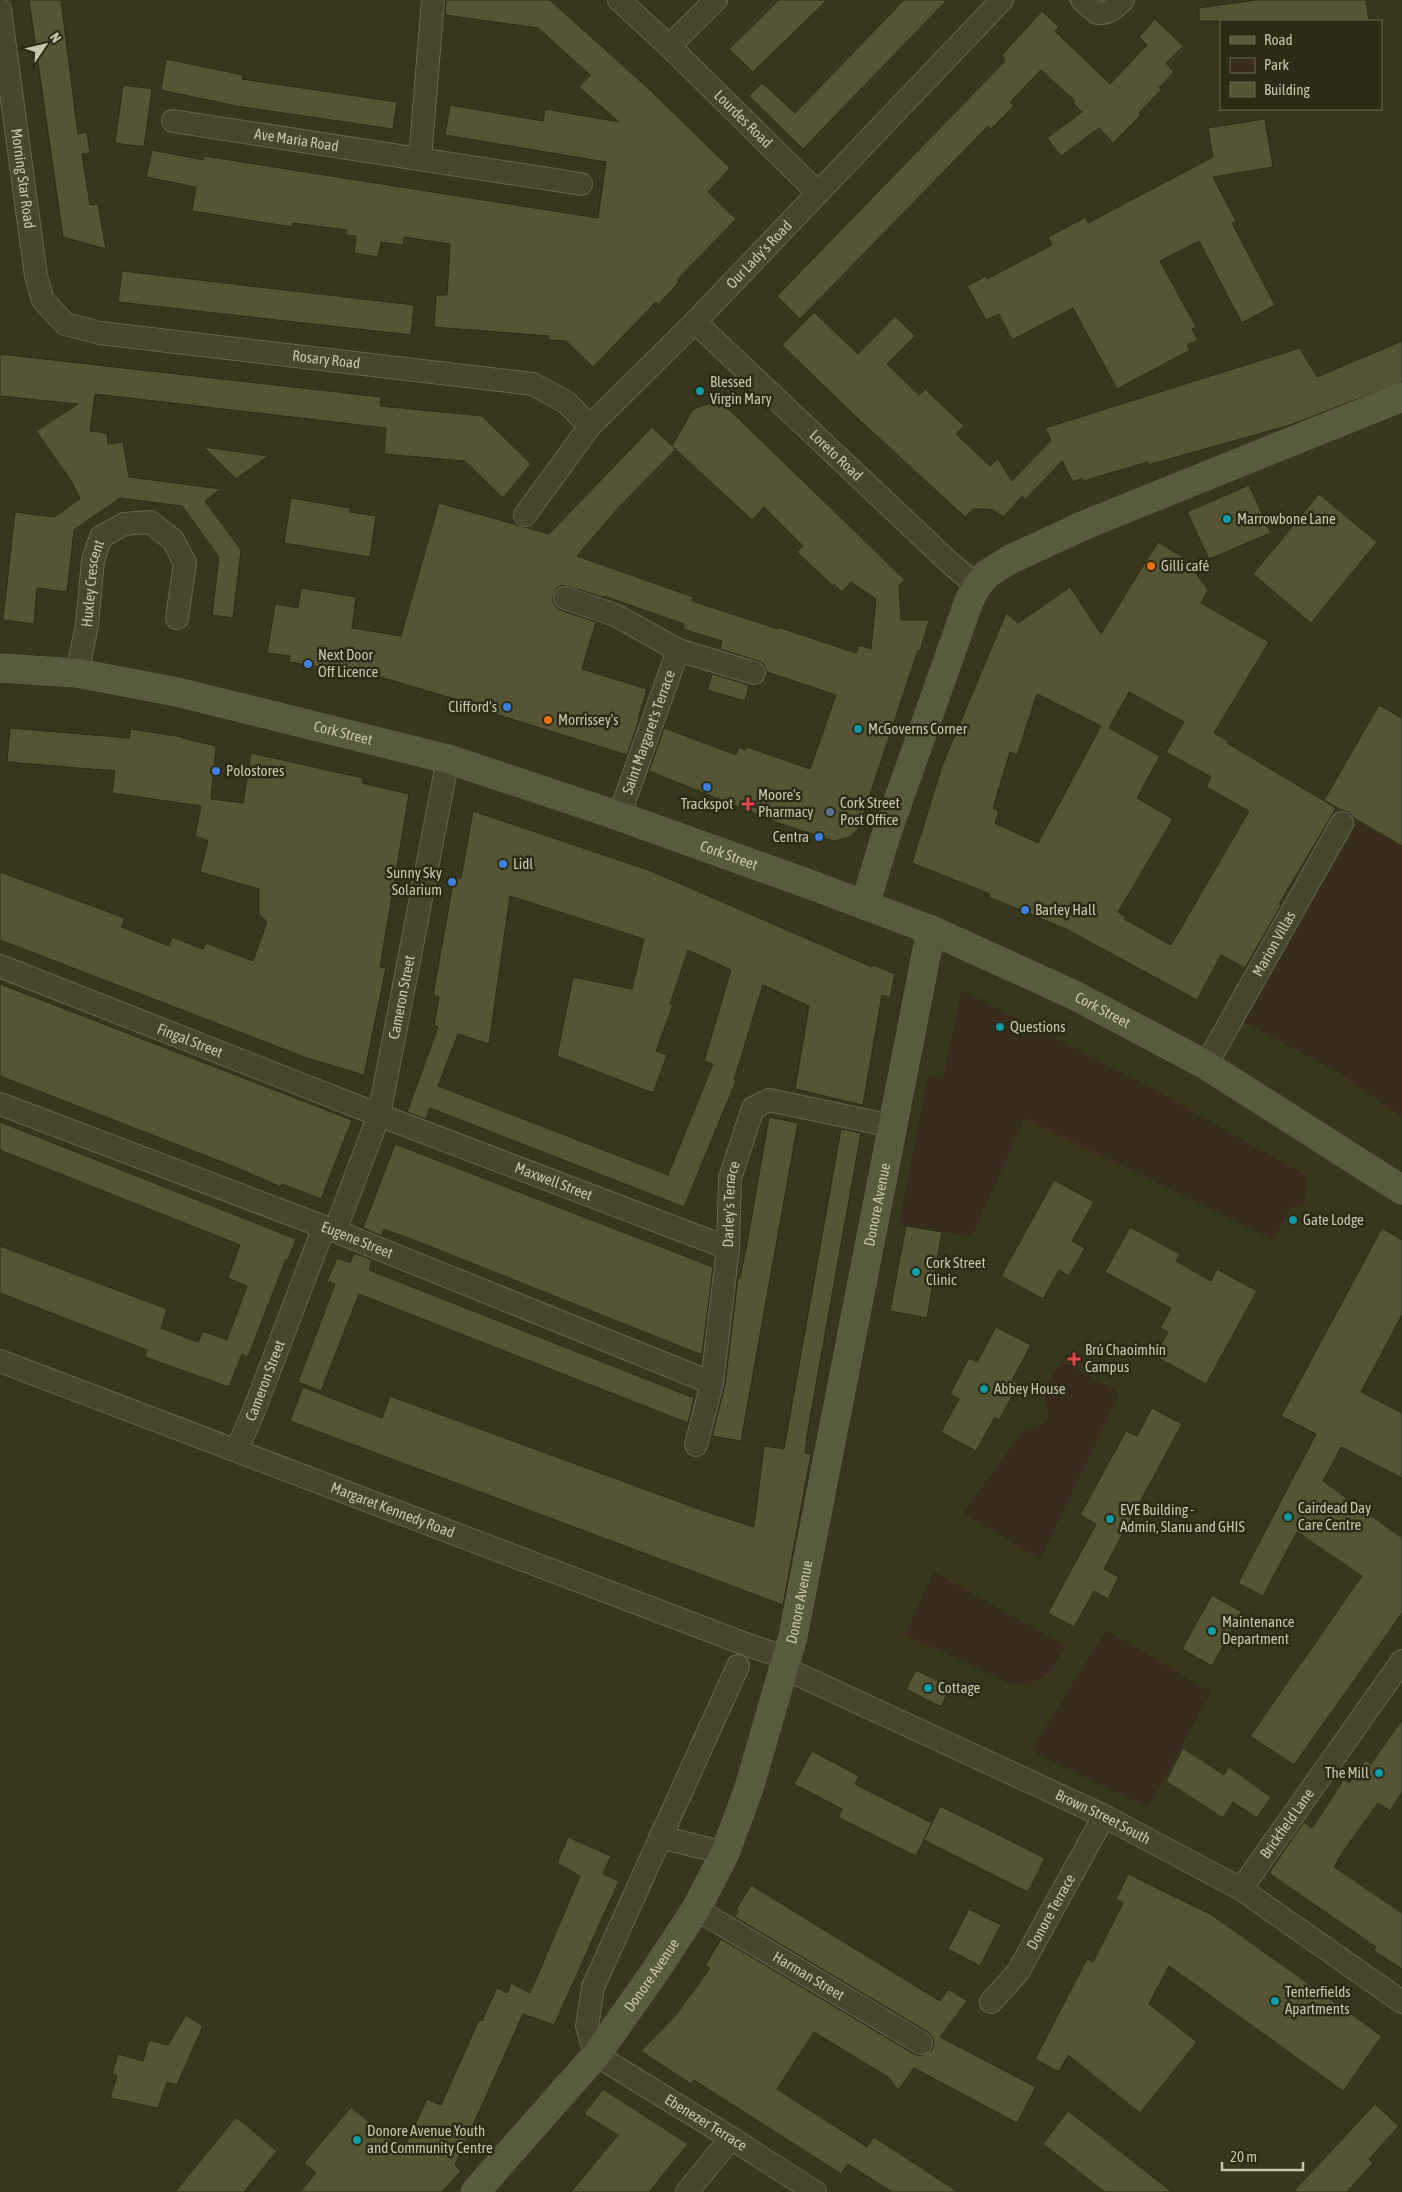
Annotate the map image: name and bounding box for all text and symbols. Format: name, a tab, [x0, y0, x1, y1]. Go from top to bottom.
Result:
north arrow	[20, 20, 70, 70]
legend	[1220, 20, 1382, 110]
text: N	[47, 30, 65, 46]
text: Road	[1264, 31, 1293, 48]
text: Park	[1264, 56, 1289, 73]
text: Building	[1264, 81, 1310, 98]
street label: Lourdes Road	[711, 86, 776, 151]
street label: Ave Maria Road	[253, 125, 340, 154]
street label: Morning Star Road	[8, 127, 38, 230]
street label: Our Lady's Road	[723, 217, 795, 292]
street label: Rosary Road	[291, 347, 361, 372]
place label: Blessed Virgin Mary	[710, 373, 772, 407]
marker: Blessed Virgin Mary	[694, 385, 706, 397]
street label: Loreto Road	[806, 426, 866, 484]
place label: Marrowbone Lane	[1237, 510, 1336, 527]
marker: Marrowbone Lane	[1221, 513, 1233, 525]
street label: Huxley Crescent	[78, 537, 107, 628]
place label: Gilli café	[1161, 557, 1210, 574]
marker: Gilli café	[1145, 560, 1157, 572]
place label: Next Door Off Licence	[318, 646, 378, 680]
marker: Next Door Off Licence	[302, 658, 314, 670]
street label: Saint Margaret's Terrace	[618, 667, 678, 796]
place label: Clifford's	[448, 698, 497, 715]
marker: Clifford's	[501, 701, 513, 713]
place label: Morrissey's	[558, 711, 619, 728]
marker: Morrissey's	[542, 714, 554, 726]
street label: Cork Street	[312, 717, 374, 748]
place label: McGoverns Corner	[868, 720, 968, 737]
marker: McGoverns Corner	[852, 723, 864, 735]
place label: Polostores	[226, 762, 284, 779]
marker: Polostores	[210, 765, 222, 777]
marker: Trackspot	[701, 781, 713, 793]
place label: Moore's Pharmacy	[758, 786, 814, 820]
place label: Cork Street Post Office	[840, 794, 900, 828]
place label: Trackspot	[681, 795, 733, 812]
marker: Moore's Pharmacy	[742, 798, 754, 810]
marker: Cork Street Post Office	[824, 806, 836, 818]
place label: Centra	[773, 828, 809, 845]
marker: Centra	[813, 831, 825, 843]
street label: Cork Street	[698, 837, 760, 873]
place label: Lidl	[513, 855, 533, 872]
marker: Lidl	[497, 858, 509, 870]
place label: Sunny Sky Solarium	[387, 864, 442, 898]
marker: Sunny Sky Solarium	[446, 876, 458, 888]
place label: Barley Hall	[1035, 901, 1096, 918]
marker: Barley Hall	[1019, 904, 1031, 916]
street label: Marion Villas	[1249, 908, 1299, 979]
street label: Cameron Street	[385, 954, 418, 1041]
street label: Cork Street	[1072, 988, 1133, 1031]
place label: Questions	[1010, 1018, 1066, 1035]
street label: Fingal Street	[155, 1020, 225, 1061]
marker: Questions	[994, 1021, 1006, 1033]
street label: Darley's Terrace	[719, 1158, 743, 1248]
street label: Maxwell Street	[512, 1159, 595, 1204]
street label: Donore Avenue	[860, 1161, 893, 1248]
place label: Gate Lodge	[1303, 1211, 1364, 1228]
marker: Gate Lodge	[1287, 1214, 1299, 1226]
street label: Eugene Street	[319, 1218, 395, 1261]
place label: Cork Street Clinic	[926, 1254, 986, 1288]
marker: Cork Street Clinic	[910, 1266, 922, 1278]
street label: Cameron Street	[242, 1338, 288, 1424]
place label: Brú Chaoimhín Campus	[1085, 1341, 1166, 1375]
marker: Brú Chaoimhín Campus	[1067, 1352, 1081, 1366]
place label: Abbey House	[994, 1380, 1066, 1397]
marker: Abbey House	[978, 1383, 990, 1395]
street label: Margaret Kennedy Road	[329, 1478, 457, 1541]
place label: Cairdead Day Care Centre	[1298, 1499, 1371, 1533]
place label: EVE Building - Admin, Slanu and GHIS	[1120, 1501, 1245, 1535]
marker: Cairdead Day Care Centre	[1282, 1511, 1294, 1523]
marker: EVE Building - Admin, Slanu and GHIS	[1104, 1513, 1116, 1525]
street label: Donore Avenue	[782, 1559, 816, 1646]
place label: Maintenance Department	[1222, 1613, 1295, 1647]
marker: Maintenance Department	[1206, 1625, 1218, 1637]
place label: Cottage	[938, 1679, 981, 1696]
marker: Cottage	[922, 1682, 934, 1694]
place label: The Mill	[1325, 1764, 1369, 1781]
marker: The Mill	[1373, 1767, 1385, 1779]
street label: Brickfield Lane	[1256, 1785, 1317, 1862]
street label: Brown Street South	[1053, 1786, 1154, 1847]
street label: Donore Terrace	[1023, 1871, 1078, 1952]
street label: Donore Avenue	[620, 1935, 682, 2015]
street label: Harman Street	[770, 1948, 848, 2003]
place label: Tenterfields Apartments	[1285, 1983, 1351, 2017]
marker: Tenterfields Apartments	[1269, 1995, 1281, 2007]
street label: Ebenezer Terrace	[662, 2090, 750, 2154]
place label: Donore Avenue Youth and Community Centre	[367, 2122, 493, 2156]
marker: Donore Avenue Youth and Community Centre	[351, 2134, 363, 2146]
scale bar	[1222, 2140, 1303, 2172]
text: 20 m	[1230, 2148, 1257, 2165]

